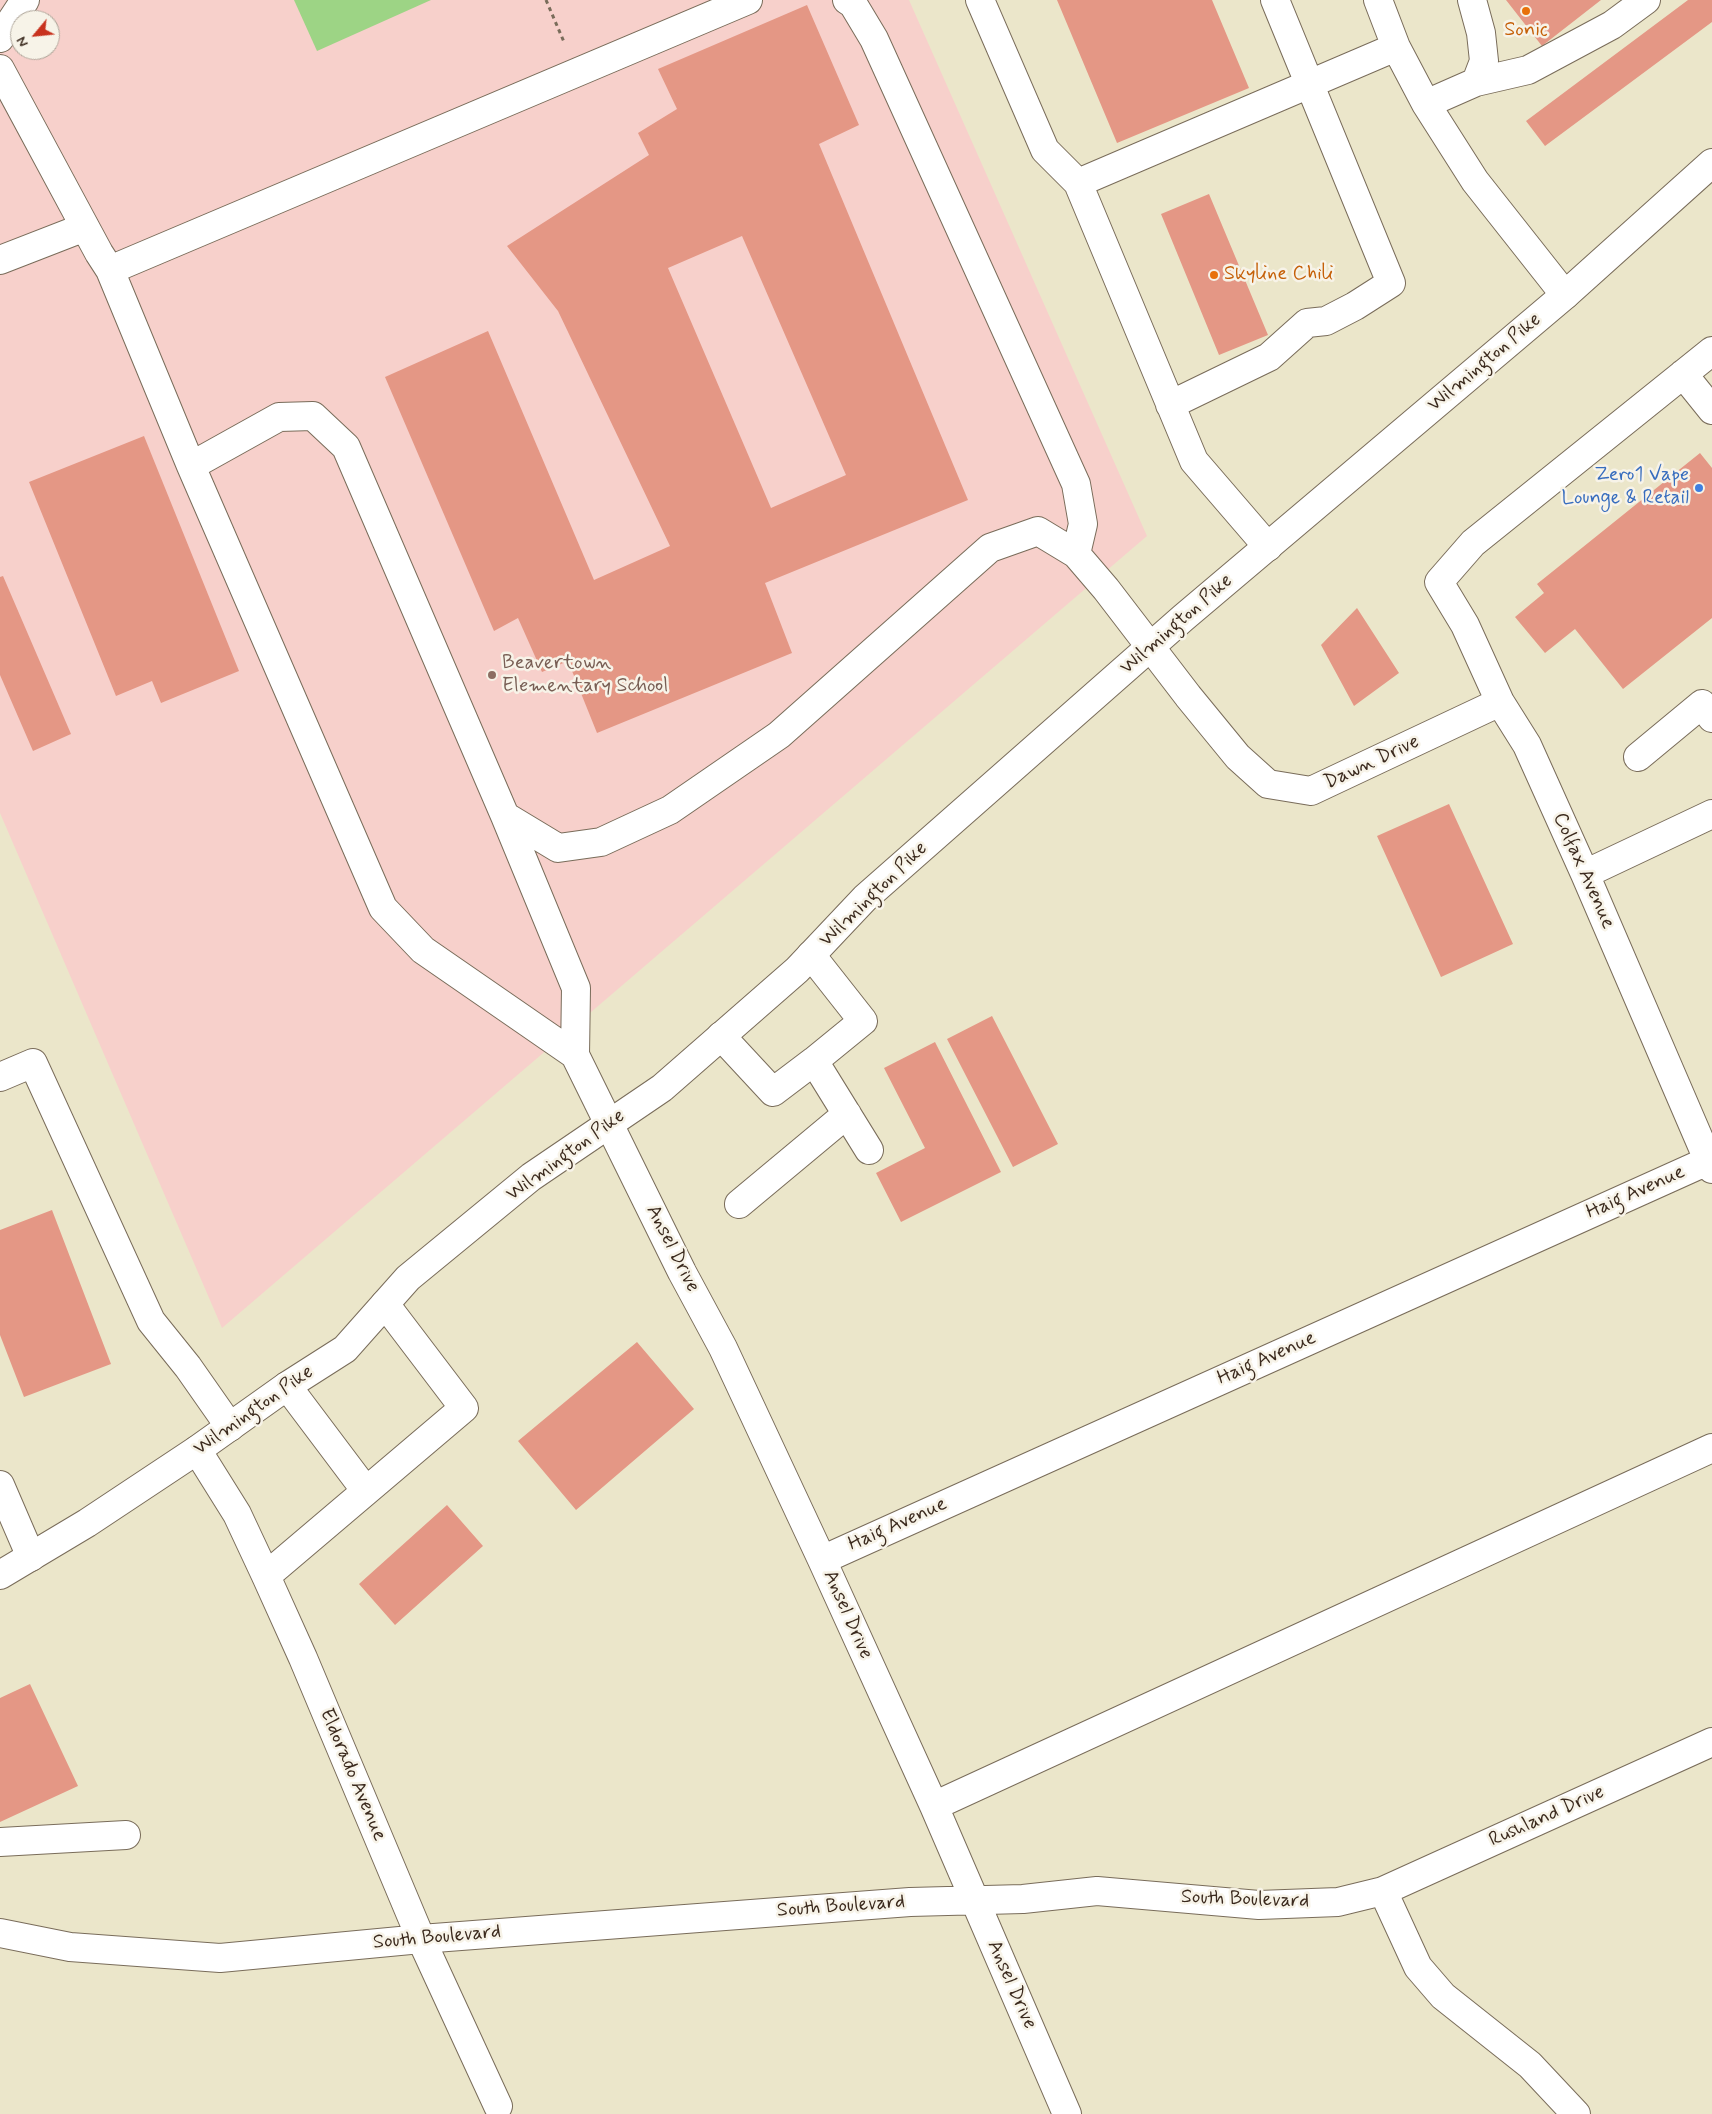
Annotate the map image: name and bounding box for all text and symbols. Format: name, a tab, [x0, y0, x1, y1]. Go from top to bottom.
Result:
marker: Sonic	[1520, 5, 1532, 17]
north arrow	[10, 10, 60, 60]
place label: Sonic	[1504, 19, 1548, 43]
text: N	[13, 33, 33, 50]
place label: Skyline Chili	[1224, 263, 1333, 287]
marker: Skyline Chili	[1208, 269, 1220, 281]
street label: Wilmington Pike	[1423, 308, 1547, 418]
place label: Zero1 Vape Lounge & Retail	[1562, 464, 1689, 511]
marker: Zero1 Vape Lounge & Retail	[1693, 482, 1705, 494]
street label: Wilmington Pike	[1116, 570, 1238, 680]
place label: Beavertown Elementary School	[502, 652, 668, 699]
marker: Beavertown Elementary School	[486, 669, 498, 681]
street label: Dawn Drive	[1321, 731, 1423, 795]
street label: Colfax Avenue	[1547, 809, 1619, 933]
street label: Wilmington Pike	[815, 837, 933, 953]
street label: Wilmington Pike	[502, 1105, 630, 1207]
street label: Haig Avenue	[1583, 1161, 1689, 1225]
street label: Ansel Drive	[640, 1201, 704, 1297]
street label: Haig Avenue	[1214, 1327, 1320, 1391]
street label: Wilmington Pike	[189, 1361, 319, 1461]
street label: Haig Avenue	[845, 1493, 951, 1557]
street label: Ansel Drive	[817, 1567, 877, 1663]
street label: Eldorado Avenue	[313, 1705, 391, 1845]
street label: Rushland Drive	[1486, 1781, 1608, 1853]
street label: South Boulevard	[1181, 1886, 1309, 1914]
street label: South Boulevard	[776, 1891, 906, 1923]
street label: South Boulevard	[372, 1920, 502, 1956]
street label: Ansel Drive	[981, 1937, 1041, 2033]

